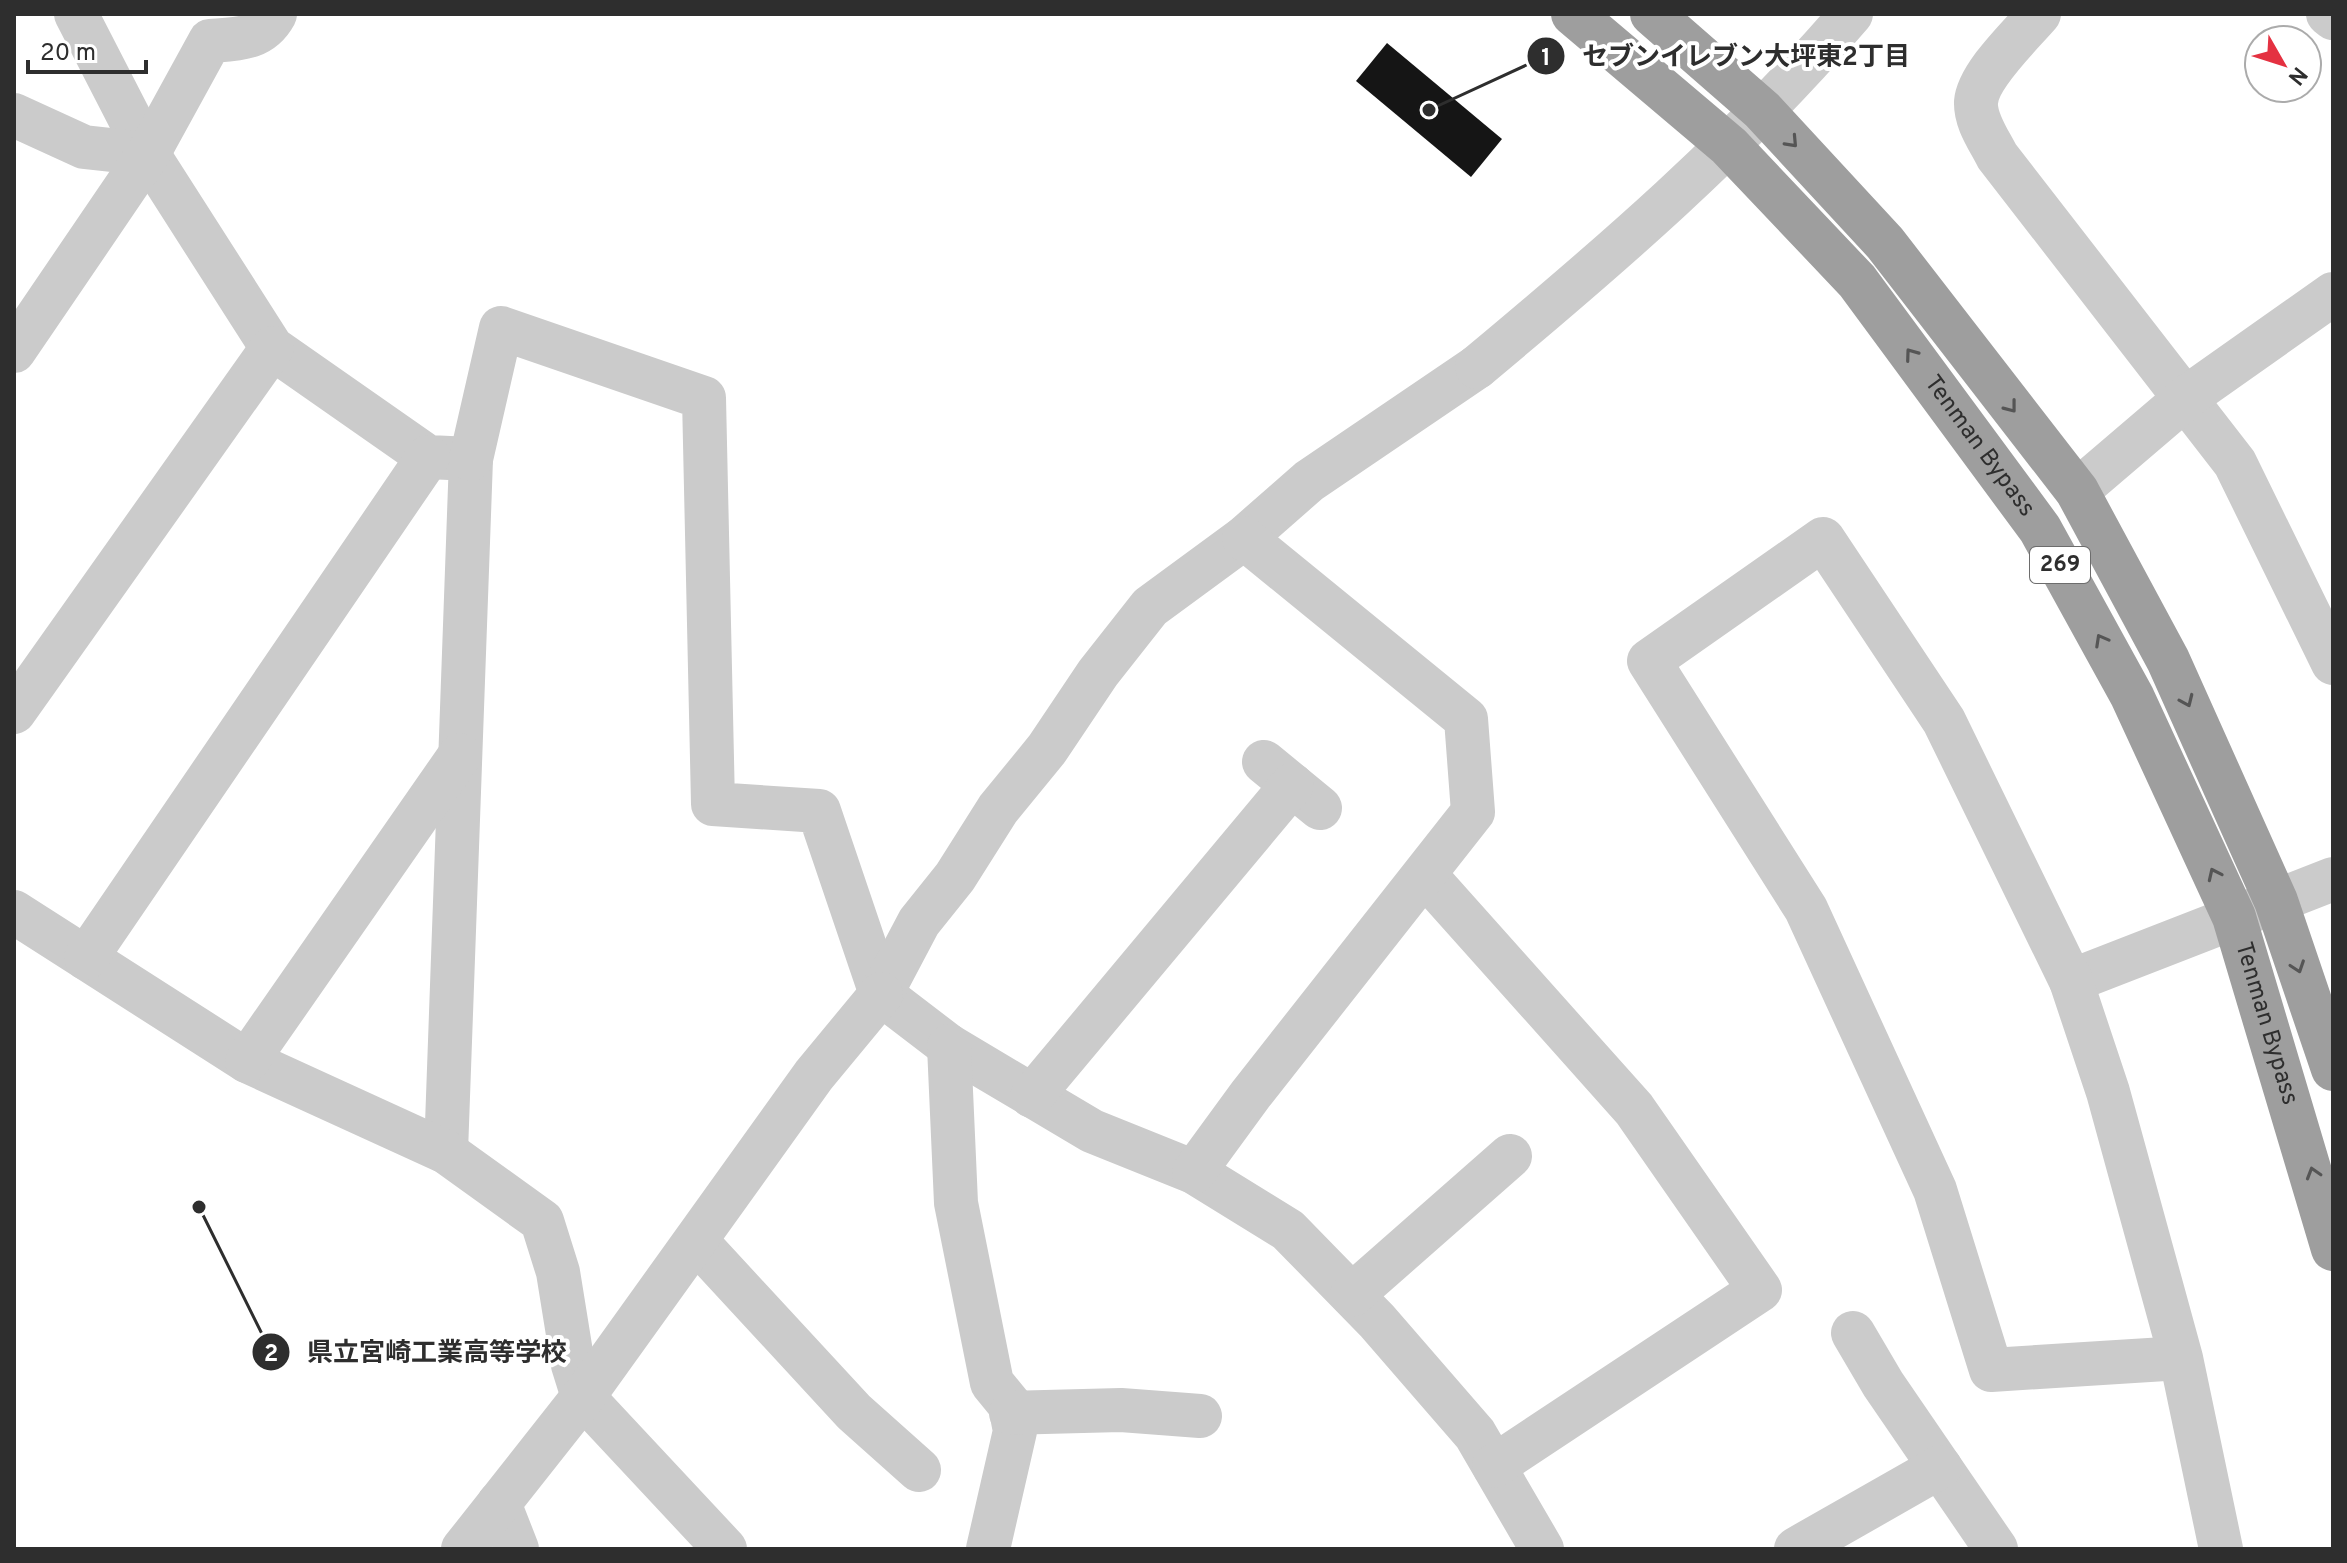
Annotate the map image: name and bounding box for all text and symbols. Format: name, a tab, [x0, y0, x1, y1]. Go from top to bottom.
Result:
scale bar	[28, 24, 146, 74]
north arrow	[2243, 24, 2323, 104]
callout: セブンイレブン大坪東2丁目	[1526, 31, 1926, 81]
text: 20 m	[40, 39, 96, 69]
text: セブンイレブン大坪東2丁目	[1582, 42, 1910, 75]
text: 1	[1541, 44, 1551, 74]
text: N	[2281, 60, 2312, 90]
one-way arrow	[1783, 133, 1798, 147]
one-way arrow	[1906, 348, 1920, 363]
street label: Tenman Bypass	[1917, 370, 2041, 523]
one-way arrow	[2002, 398, 2016, 413]
road number: 269	[2030, 547, 2090, 583]
one-way arrow	[2095, 634, 2110, 648]
one-way arrow	[2177, 693, 2193, 708]
one-way arrow	[2208, 867, 2224, 882]
street label: Tenman Bypass	[2227, 939, 2304, 1109]
one-way arrow	[2289, 959, 2305, 973]
one-way arrow	[2306, 1167, 2322, 1181]
callout: 県立宮崎工業高等学校	[251, 1327, 583, 1377]
text: 県立宮崎工業高等学校	[307, 1338, 567, 1371]
text: 2	[264, 1340, 278, 1370]

